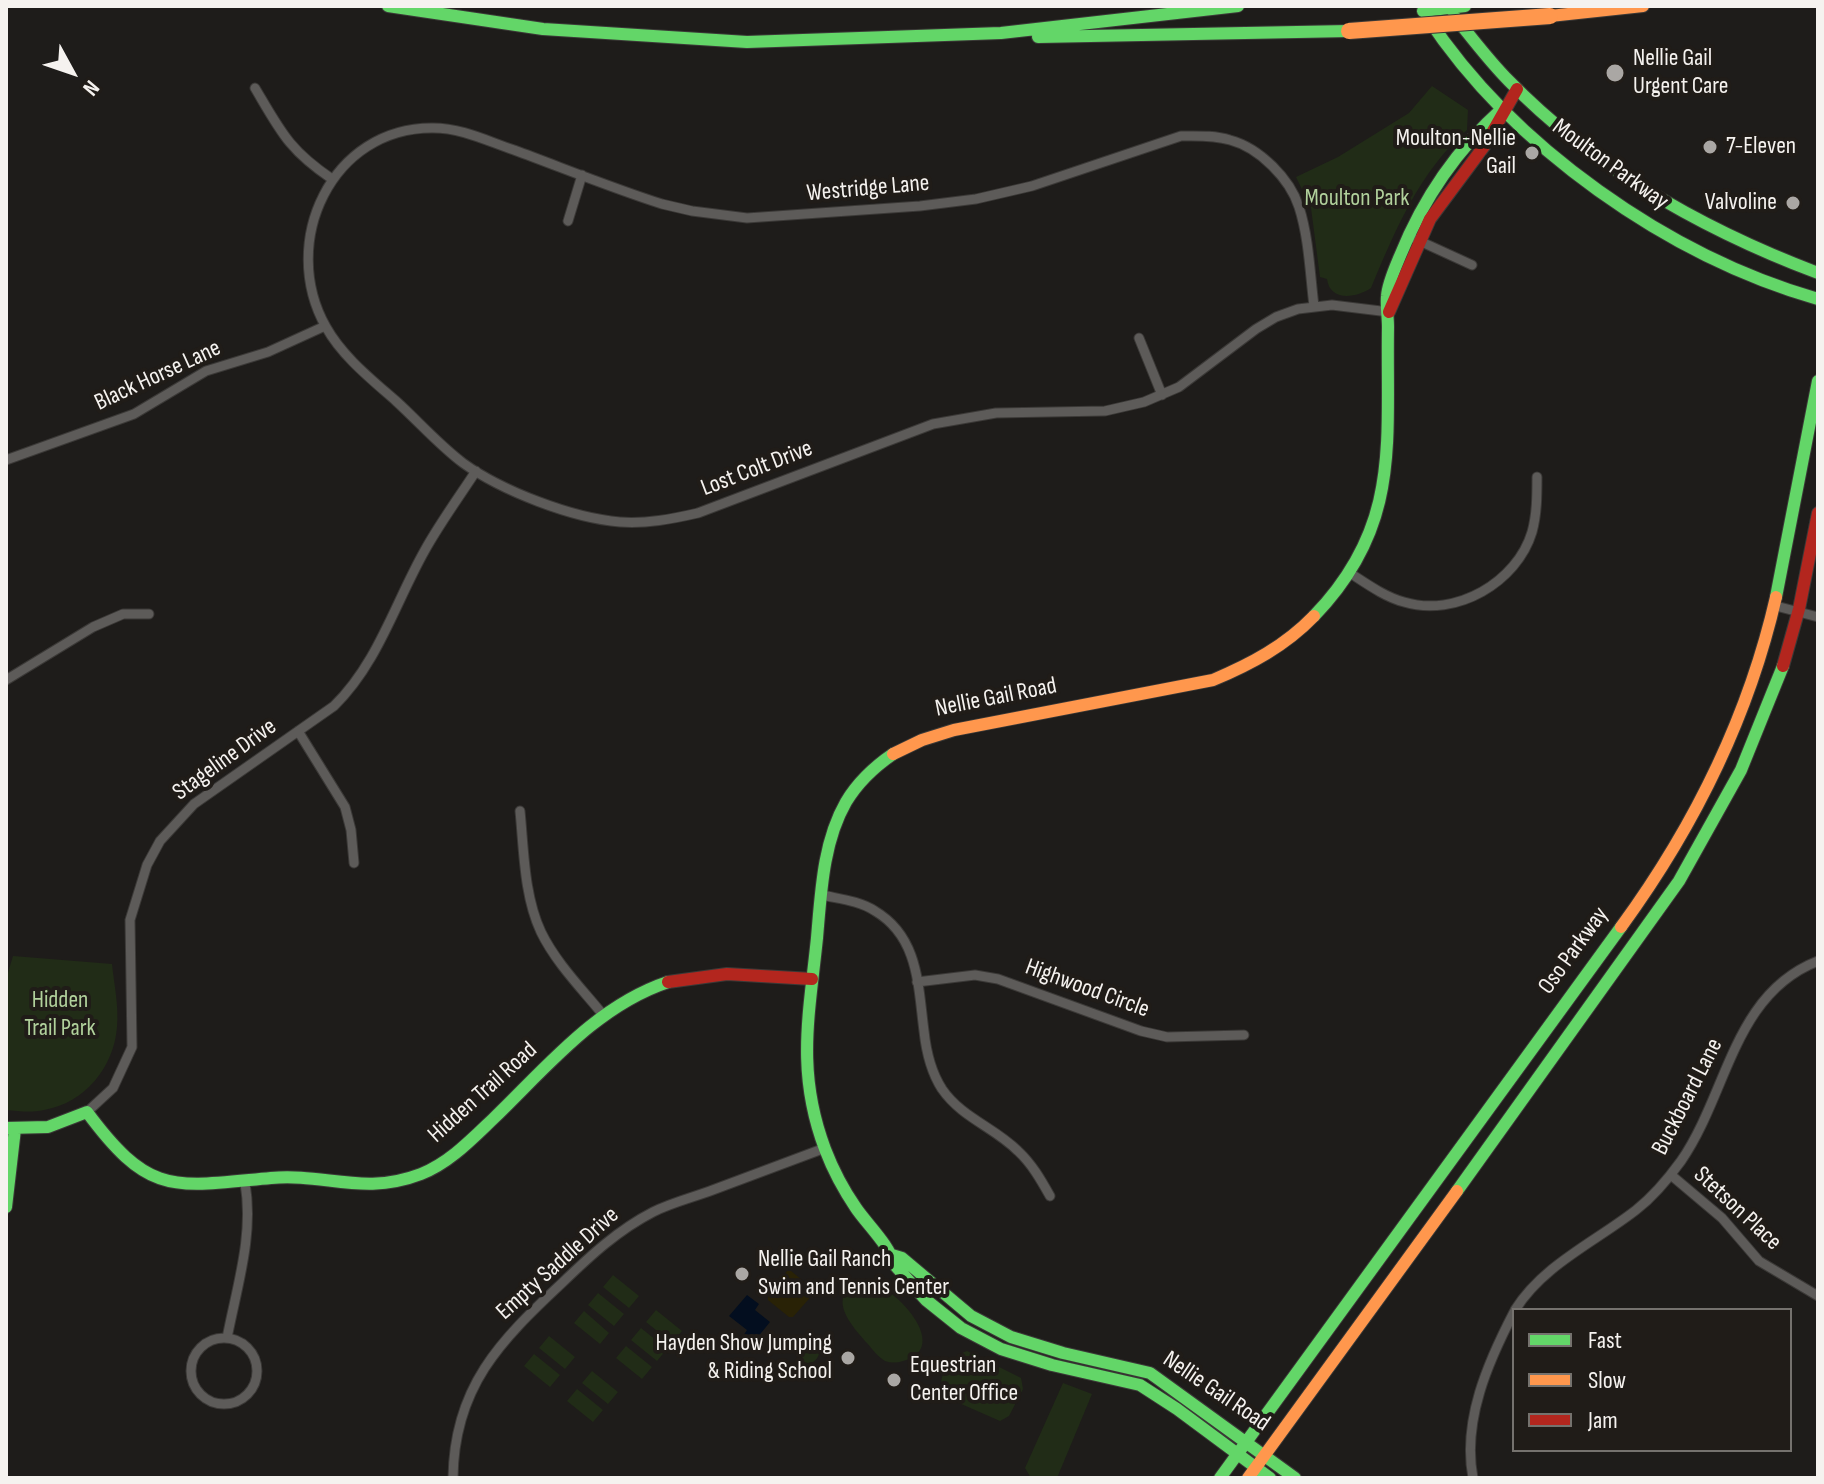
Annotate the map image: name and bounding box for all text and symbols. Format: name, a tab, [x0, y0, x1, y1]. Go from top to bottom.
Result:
north arrow	[32, 32, 112, 112]
place label: Nellie Gail Urgent Care	[1633, 45, 1728, 101]
marker: Nellie Gail Urgent Care	[1604, 62, 1626, 84]
text: N	[77, 75, 105, 101]
street label: Moulton Parkway	[1546, 113, 1674, 217]
place label: Moulton-Nellie Gail	[1396, 125, 1516, 181]
place label: 7-Eleven	[1726, 133, 1796, 161]
marker: 7-Eleven	[1701, 138, 1719, 156]
marker: Moulton-Nellie Gail	[1523, 144, 1541, 162]
street label: Westridge Lane	[805, 169, 931, 209]
park label: Moulton Park	[1305, 185, 1409, 213]
place label: Valvoline	[1705, 189, 1777, 217]
marker: Valvoline	[1784, 194, 1802, 212]
street label: Black Horse Lane	[90, 334, 226, 418]
street label: Lost Colt Drive	[697, 435, 817, 503]
street label: Nellie Gail Road	[933, 672, 1059, 724]
street label: Stageline Drive	[168, 713, 282, 807]
street label: Oso Parkway	[1533, 902, 1615, 1000]
street label: Highwood Circle	[1021, 953, 1153, 1025]
park label: Hidden Trail Park	[24, 987, 96, 1043]
street label: Buckboard Lane	[1646, 1034, 1730, 1160]
street label: Hidden Trail Road	[423, 1037, 543, 1149]
street label: Stetson Place	[1687, 1161, 1787, 1257]
street label: Empty Saddle Drive	[491, 1201, 625, 1327]
place label: Nellie Gail Ranch Swim and Tennis Center	[758, 1246, 949, 1302]
marker: Nellie Gail Ranch Swim and Tennis Center	[733, 1265, 751, 1283]
legend	[1512, 1308, 1792, 1452]
text: Fast	[1588, 1326, 1622, 1355]
place label: Hayden Show Jumping & Riding School	[656, 1330, 832, 1386]
street label: Nellie Gail Road	[1157, 1346, 1275, 1438]
marker: Hayden Show Jumping & Riding School	[839, 1349, 857, 1367]
place label: Equestrian Center Office	[910, 1352, 1018, 1408]
text: Slow	[1588, 1366, 1626, 1395]
marker: Equestrian Center Office	[885, 1371, 903, 1389]
text: Jam	[1588, 1406, 1618, 1435]

